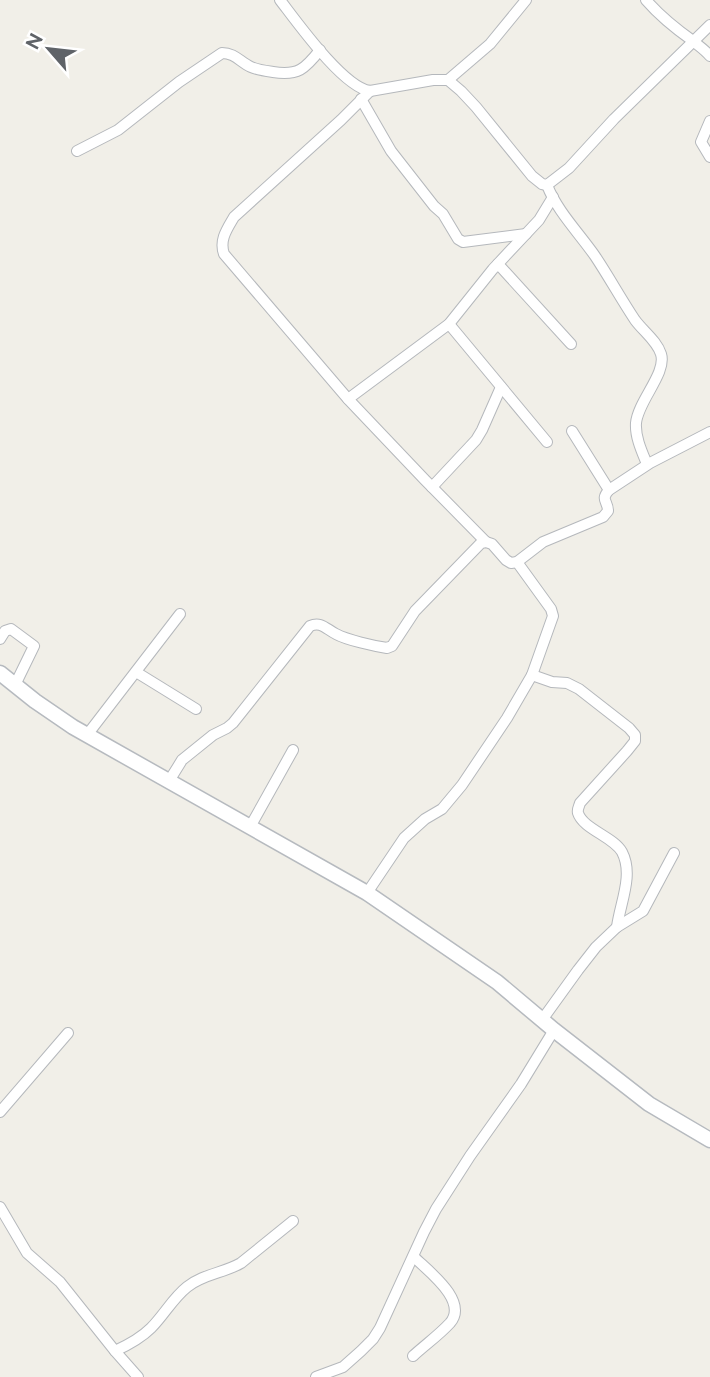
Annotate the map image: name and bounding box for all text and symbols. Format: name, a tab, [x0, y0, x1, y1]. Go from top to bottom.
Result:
north arrow	[14, 14, 84, 84]
text: N	[21, 29, 47, 53]

